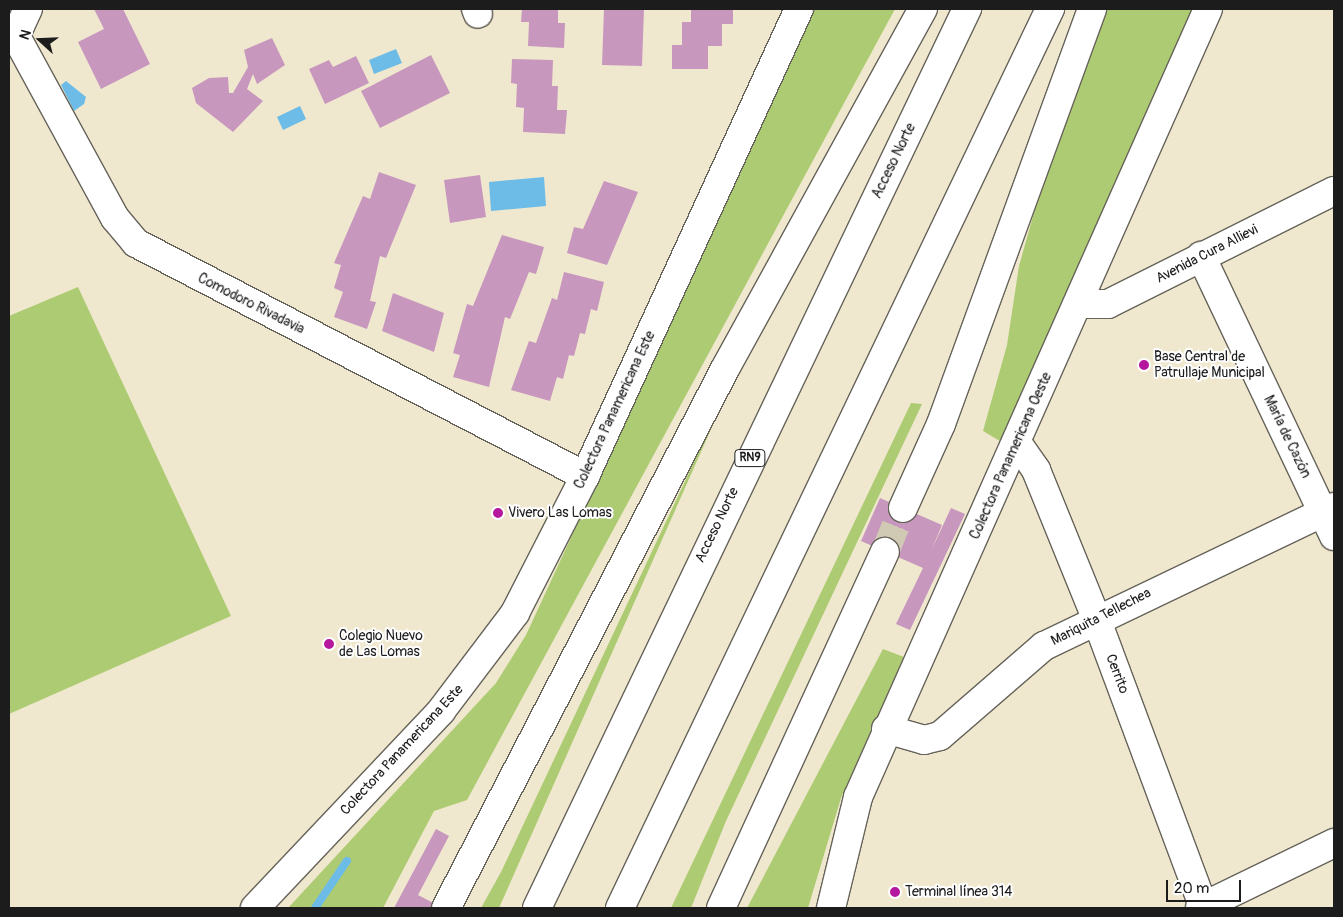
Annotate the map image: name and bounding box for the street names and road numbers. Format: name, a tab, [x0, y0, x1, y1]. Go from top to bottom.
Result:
street label: Acceso Norte	[869, 121, 919, 201]
street label: Avenida Cura Allievi	[1153, 221, 1261, 287]
street label: Comodoro Rivadavia	[195, 270, 307, 338]
street label: Colectora Panamericana Este	[571, 328, 659, 492]
street label: Colectora Panamericana Oeste	[967, 370, 1055, 542]
street label: María de Cazón	[1260, 393, 1314, 481]
road number: RN9	[734, 448, 766, 468]
street label: Acceso Norte	[692, 485, 742, 565]
street label: Mariquita Tellechea	[1048, 585, 1154, 649]
street label: Cerrito	[1102, 652, 1132, 696]
street label: Colectora Panamericana Este	[337, 681, 467, 819]

